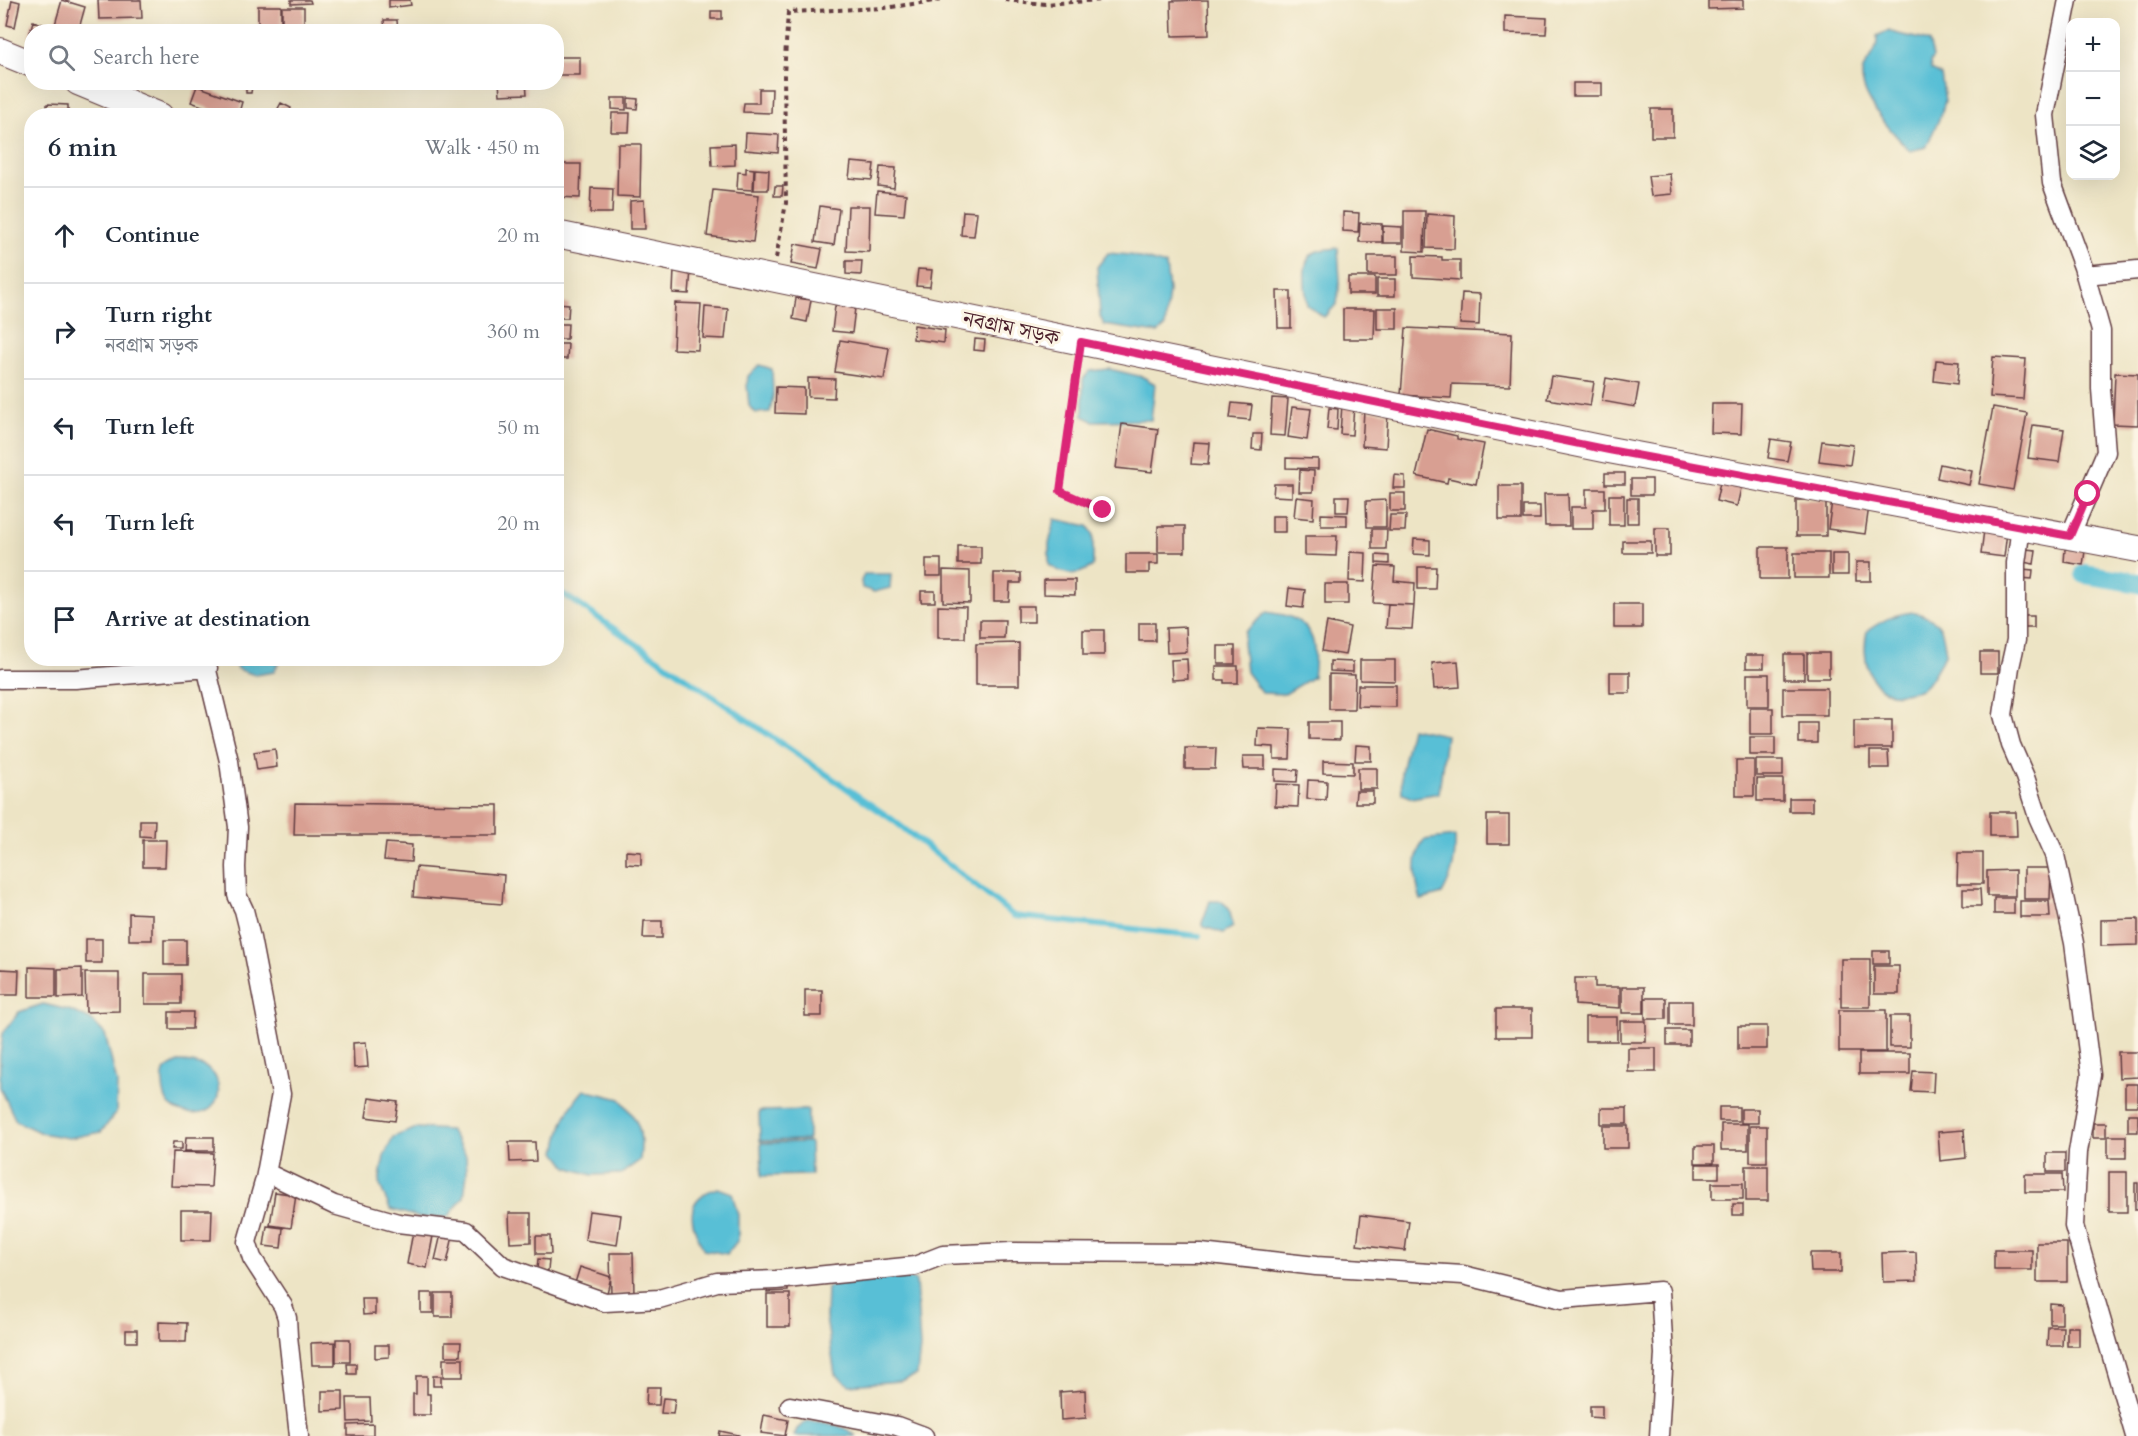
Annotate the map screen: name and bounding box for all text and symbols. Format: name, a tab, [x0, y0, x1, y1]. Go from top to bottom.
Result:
map controls	[2066, 18, 2120, 180]
button: +	[2066, 18, 2120, 72]
search box	[24, 24, 564, 90]
icon: search	[45, 41, 78, 74]
text: Search here	[93, 42, 200, 72]
button: −	[2066, 72, 2120, 126]
button: layers	[2066, 126, 2120, 180]
text: 6 min	[48, 130, 117, 165]
text: Walk · 450 m	[425, 134, 540, 161]
icon: ahead	[48, 219, 81, 252]
text: Continue	[105, 220, 200, 250]
text: 20 m	[497, 222, 540, 249]
text: Turn right	[105, 300, 212, 330]
street label: নবগ্রাম সড়ক	[959, 304, 1063, 353]
icon: right	[48, 315, 81, 348]
text: 360 m	[487, 318, 540, 345]
text: নবগ্রাম সড়ক	[105, 332, 198, 359]
icon: left	[48, 411, 81, 444]
text: Turn left	[105, 412, 194, 442]
text: 50 m	[497, 414, 540, 441]
route start	[2074, 480, 2100, 506]
route end	[1089, 496, 1115, 522]
icon: left	[48, 507, 81, 540]
text: Turn left	[105, 508, 194, 538]
text: 20 m	[497, 510, 540, 537]
icon: arrive	[48, 603, 81, 636]
text: Arrive at destination	[105, 604, 310, 634]

